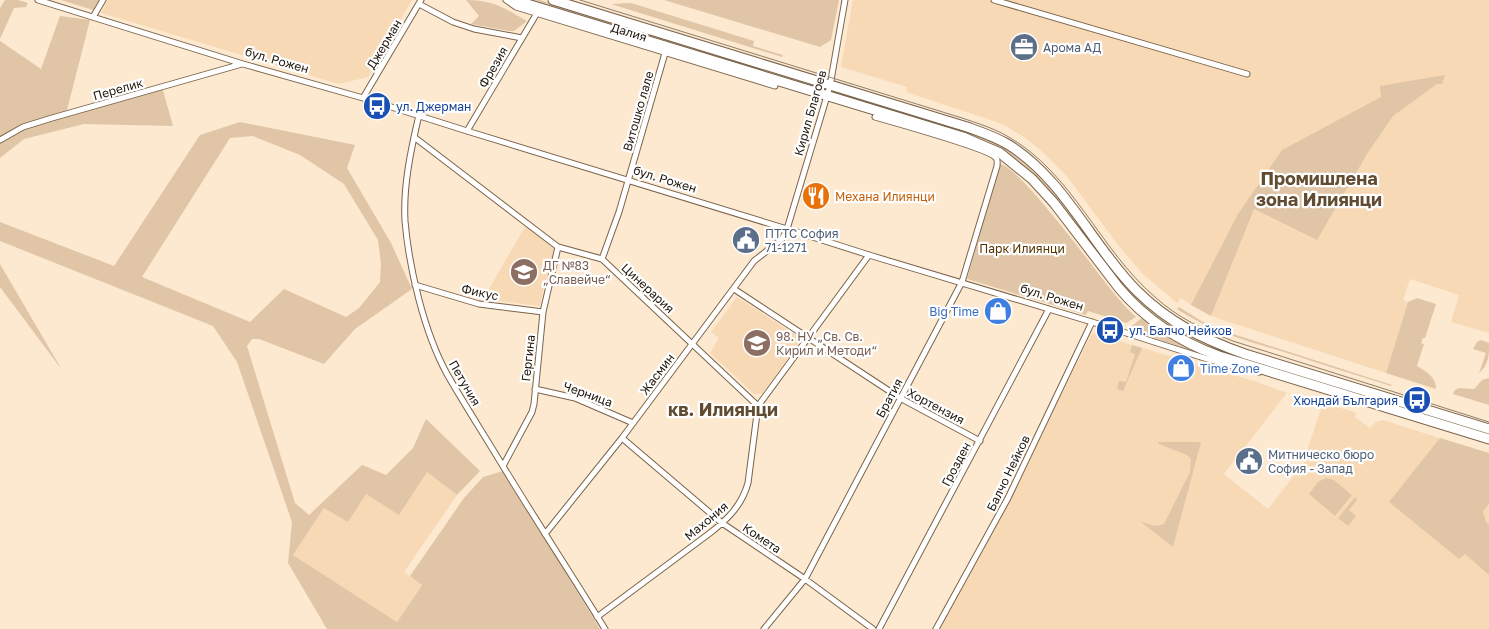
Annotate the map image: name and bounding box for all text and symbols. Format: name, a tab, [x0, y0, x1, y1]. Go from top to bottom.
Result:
street label: Джерман	[363, 16, 405, 72]
street label: Далия	[609, 19, 649, 45]
office icon: Арома АД	[1009, 32, 1039, 62]
place label: Арома АД	[1043, 40, 1101, 55]
street label: бул. Рожен	[244, 44, 310, 76]
street label: Фрезия	[475, 44, 511, 90]
street label: Кирил Благоев	[791, 68, 829, 158]
street label: Витошко лале	[619, 69, 657, 153]
street label: Перелик	[91, 75, 145, 103]
bus stop icon: ул. Джерман	[362, 91, 392, 121]
place label: ул. Джерман	[396, 99, 471, 114]
street label: бул. Рожен	[632, 162, 698, 196]
district label: Промишлена зона Илиянци	[1256, 167, 1382, 210]
restaurant icon: Механа Илиянци	[801, 181, 831, 211]
place label: Механа Илиянци	[835, 189, 935, 204]
public building icon: ПТТС София 71-1271	[731, 225, 761, 255]
place label: ПТТС София 71-1271	[765, 226, 839, 255]
park label: Парк Илиянци	[979, 241, 1065, 256]
school or university icon: ДГ №83 „Славейче“	[509, 257, 539, 287]
place label: ДГ №83 „Славейче“	[543, 258, 611, 287]
street label: Цинерария	[619, 260, 677, 316]
street label: бул. Рожен	[1019, 280, 1085, 314]
street label: Фикус	[460, 281, 500, 303]
shop icon: Big Time	[983, 296, 1013, 326]
place label: Big Time	[929, 304, 979, 319]
bus stop icon: ул. Балчо Нейков	[1095, 315, 1125, 345]
place label: ул. Балчо Нейков	[1129, 323, 1232, 338]
school or university icon: 98. НУ „Св. Св. Кирил и Методи“	[742, 328, 772, 358]
place label: 98. НУ „Св. Св. Кирил и Методи“	[776, 329, 877, 358]
street label: Гергина	[518, 334, 538, 382]
street label: Жасмин	[637, 350, 677, 398]
shop icon: Time Zone	[1166, 353, 1196, 383]
street label: Петуния	[446, 358, 484, 408]
place label: Time Zone	[1200, 361, 1260, 376]
street label: Братия	[873, 376, 905, 420]
street label: Черница	[561, 378, 615, 410]
street label: Хортензия	[905, 385, 967, 427]
bus stop icon: Хюндай България	[1402, 385, 1432, 415]
place label: Хюндай България	[1293, 393, 1398, 408]
district label: кв. Илиянци	[668, 398, 778, 420]
street label: Балчо Нейков	[983, 432, 1033, 513]
street label: Грозден	[938, 439, 974, 489]
public building icon: Митническо бюро София - Запад	[1234, 446, 1264, 476]
place label: Митническо бюро София - Запад	[1268, 447, 1374, 476]
street label: Махония	[681, 498, 731, 544]
street label: Комета	[740, 520, 784, 556]

